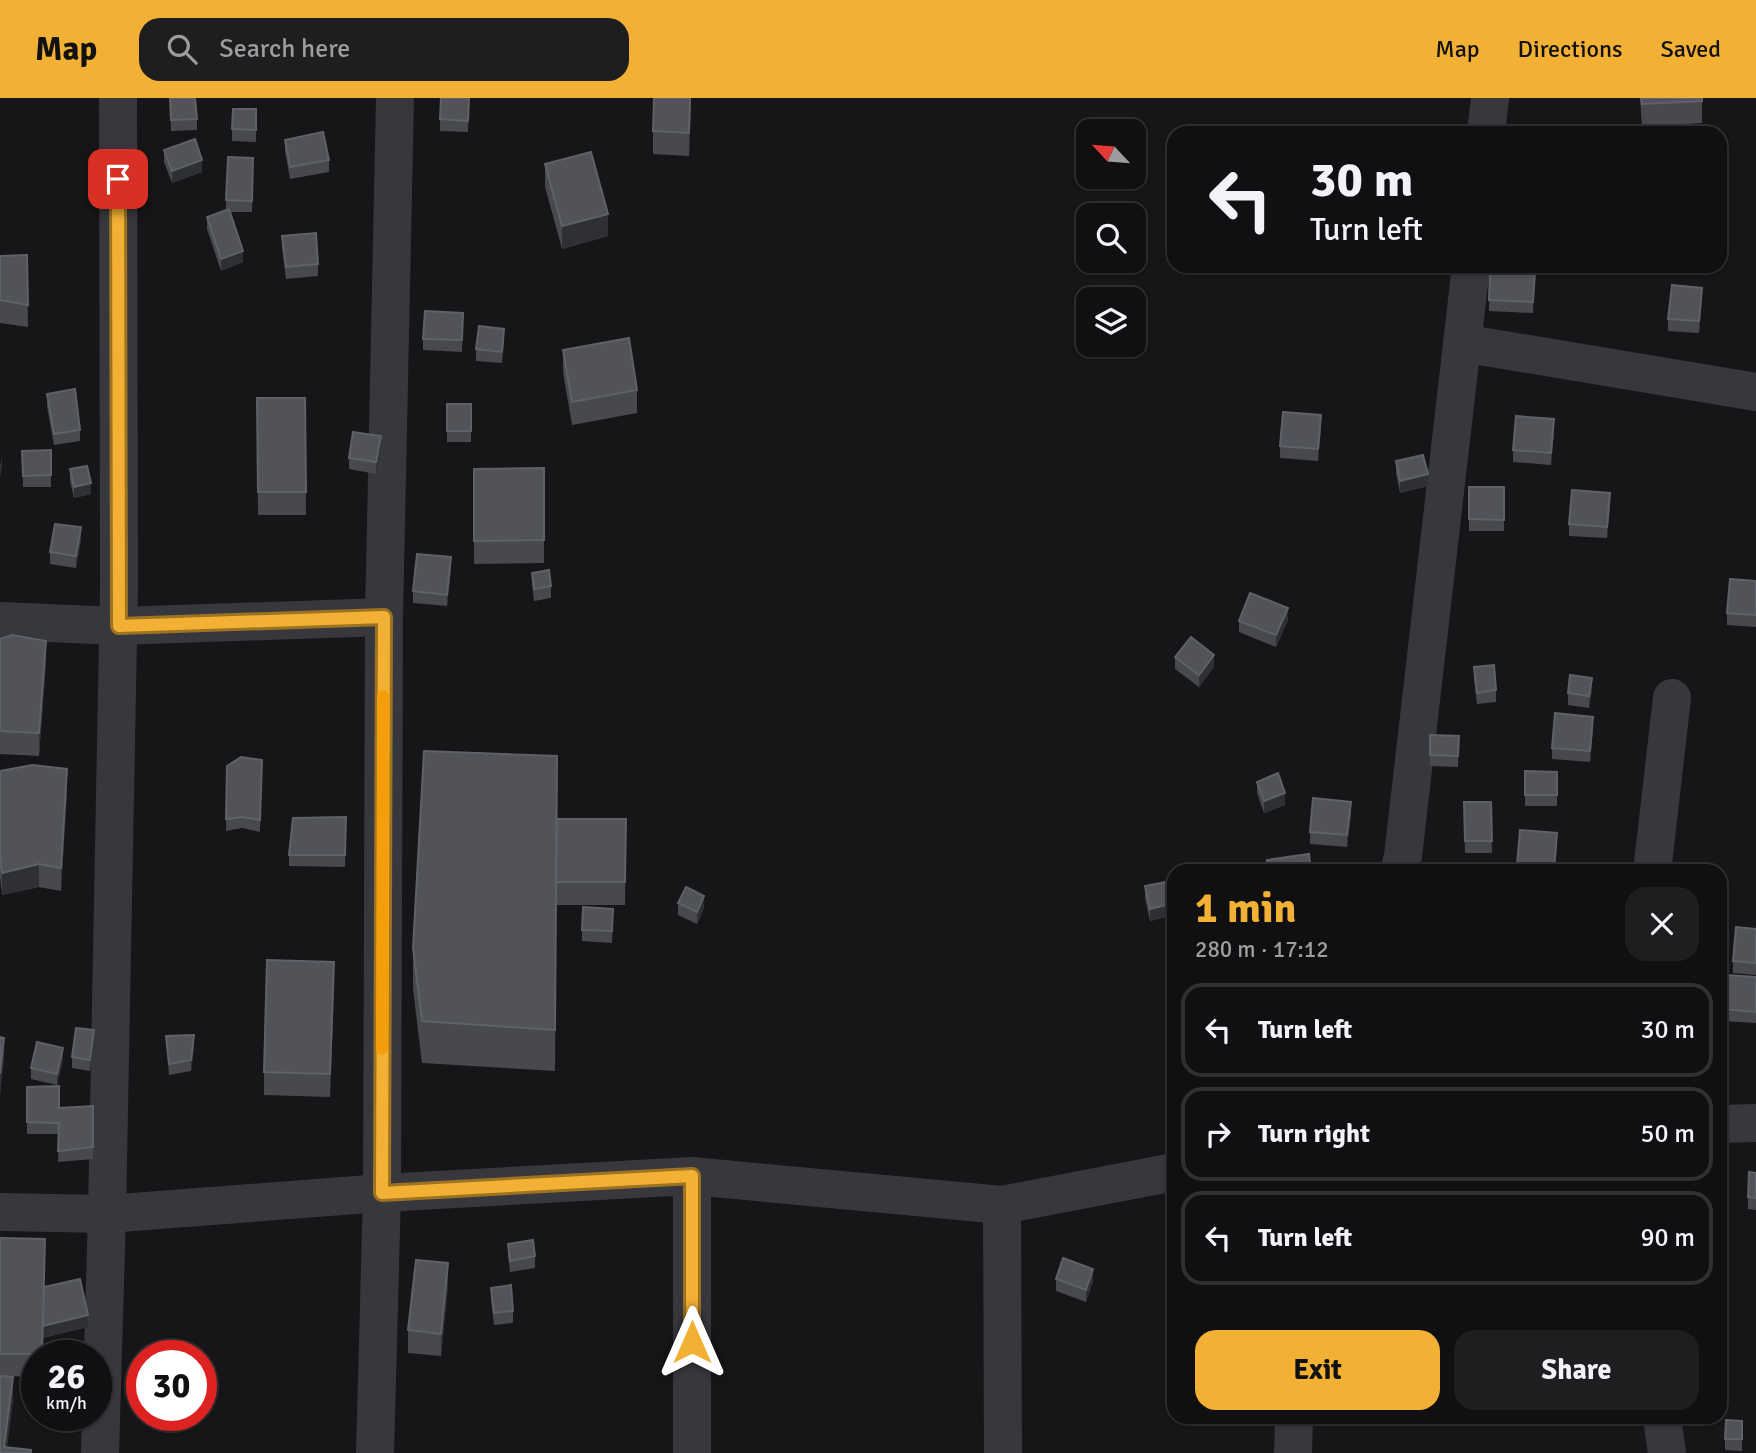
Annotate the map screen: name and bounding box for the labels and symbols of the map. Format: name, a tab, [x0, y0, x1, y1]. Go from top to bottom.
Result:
north arrow	[1076, 119, 1146, 189]
pin	[88, 149, 148, 209]
position arrow	[655, 1305, 729, 1379]
speed limit sign: 30	[126, 1340, 217, 1431]

